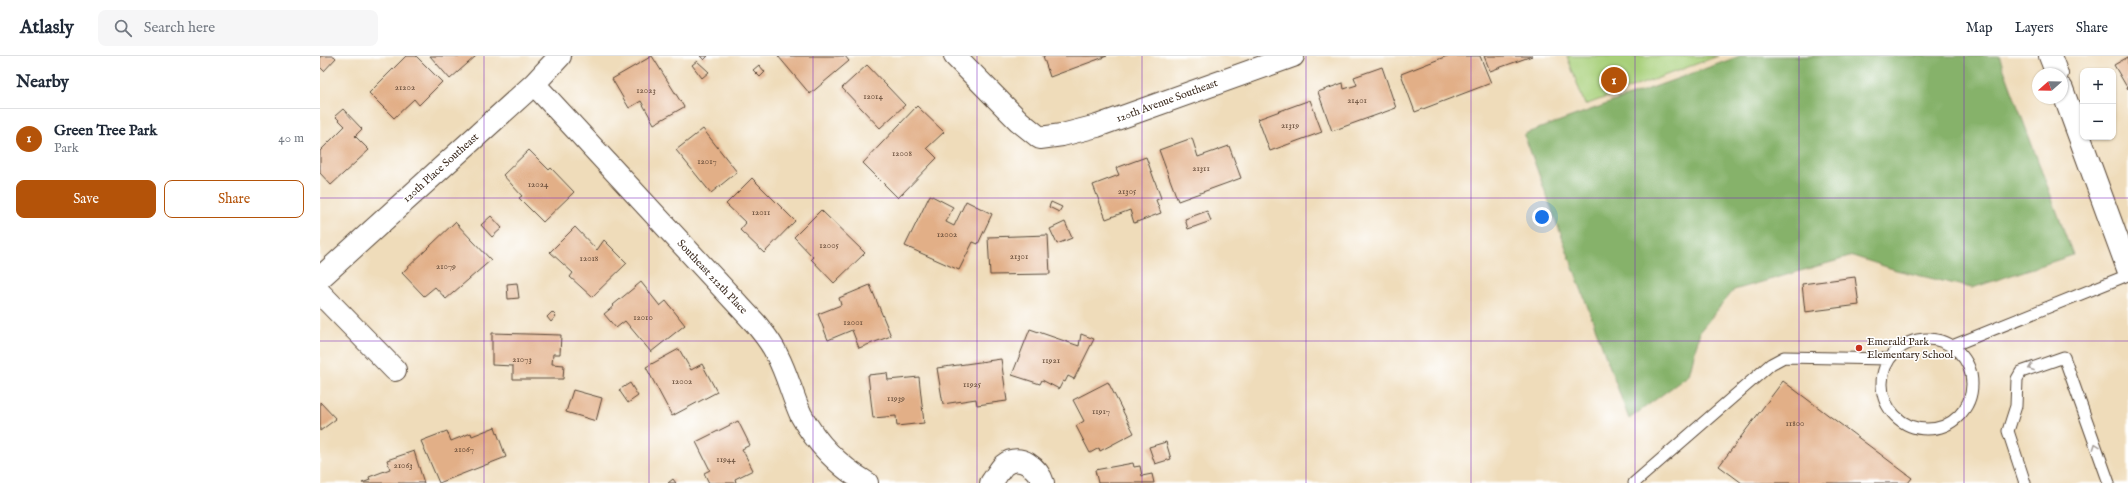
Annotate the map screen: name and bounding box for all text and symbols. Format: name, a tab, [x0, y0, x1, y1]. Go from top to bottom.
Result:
search box	[98, 10, 378, 46]
text: Atlasly	[20, 16, 74, 40]
icon: search	[112, 17, 134, 39]
text: Search here	[144, 18, 215, 37]
text: Map	[1966, 19, 1993, 37]
text: Layers	[2015, 19, 2054, 37]
text: Share	[2076, 19, 2108, 37]
pin: 1	[1601, 65, 1627, 95]
north arrow	[2032, 68, 2068, 104]
map controls	[2080, 68, 2116, 140]
button: +	[2080, 68, 2116, 104]
text: Nearby	[16, 72, 69, 93]
street label: 120th Avenue Southeast	[1114, 76, 1220, 126]
house number: 21202	[395, 82, 415, 93]
house number: 12023	[636, 85, 656, 96]
house number: 12014	[863, 91, 883, 102]
house number: 21401	[1347, 95, 1367, 106]
button: −	[2080, 104, 2116, 140]
house number: 21319	[1281, 120, 1299, 131]
text: Green Tree Park	[54, 121, 157, 140]
text: 1	[27, 130, 31, 147]
text: 40 m	[278, 130, 304, 147]
street label: 120th Place Southeast	[400, 130, 482, 206]
text: Park	[54, 140, 79, 157]
house number: 12008	[892, 148, 912, 159]
house number: 12017	[697, 156, 717, 167]
house number: 21311	[1192, 163, 1210, 174]
house number: 12024	[528, 179, 549, 190]
button: Save	[16, 180, 156, 218]
button: Share	[164, 180, 304, 218]
house number: 21305	[1118, 186, 1137, 197]
house number: 12011	[752, 207, 770, 218]
your location	[1532, 207, 1552, 227]
house number: 12002	[937, 229, 957, 240]
street label: Southeast 212th Place	[674, 237, 750, 317]
house number: 12005	[819, 240, 840, 251]
house number: 21301	[1010, 251, 1028, 262]
house number: 12018	[580, 253, 599, 264]
house number: 21079	[436, 261, 456, 272]
house number: 12010	[633, 312, 653, 323]
house number: 12001	[843, 317, 863, 328]
place label: Emerald Park Elementary School	[1867, 335, 1953, 362]
marker: Emerald Park Elementary School	[1854, 343, 1864, 353]
house number: 21073	[512, 354, 532, 365]
house number: 11921	[1042, 355, 1060, 366]
one-way arrow	[2027, 364, 2034, 372]
house number: 12002	[672, 376, 692, 387]
house number: 11925	[963, 379, 982, 390]
house number: 11939	[887, 393, 905, 404]
house number: 11917	[1092, 406, 1110, 417]
house number: 11800	[1785, 418, 1805, 429]
one-way arrow	[2092, 443, 2101, 450]
house number: 21067	[454, 444, 474, 455]
house number: 11944	[716, 454, 736, 465]
house number: 21063	[393, 460, 413, 471]

